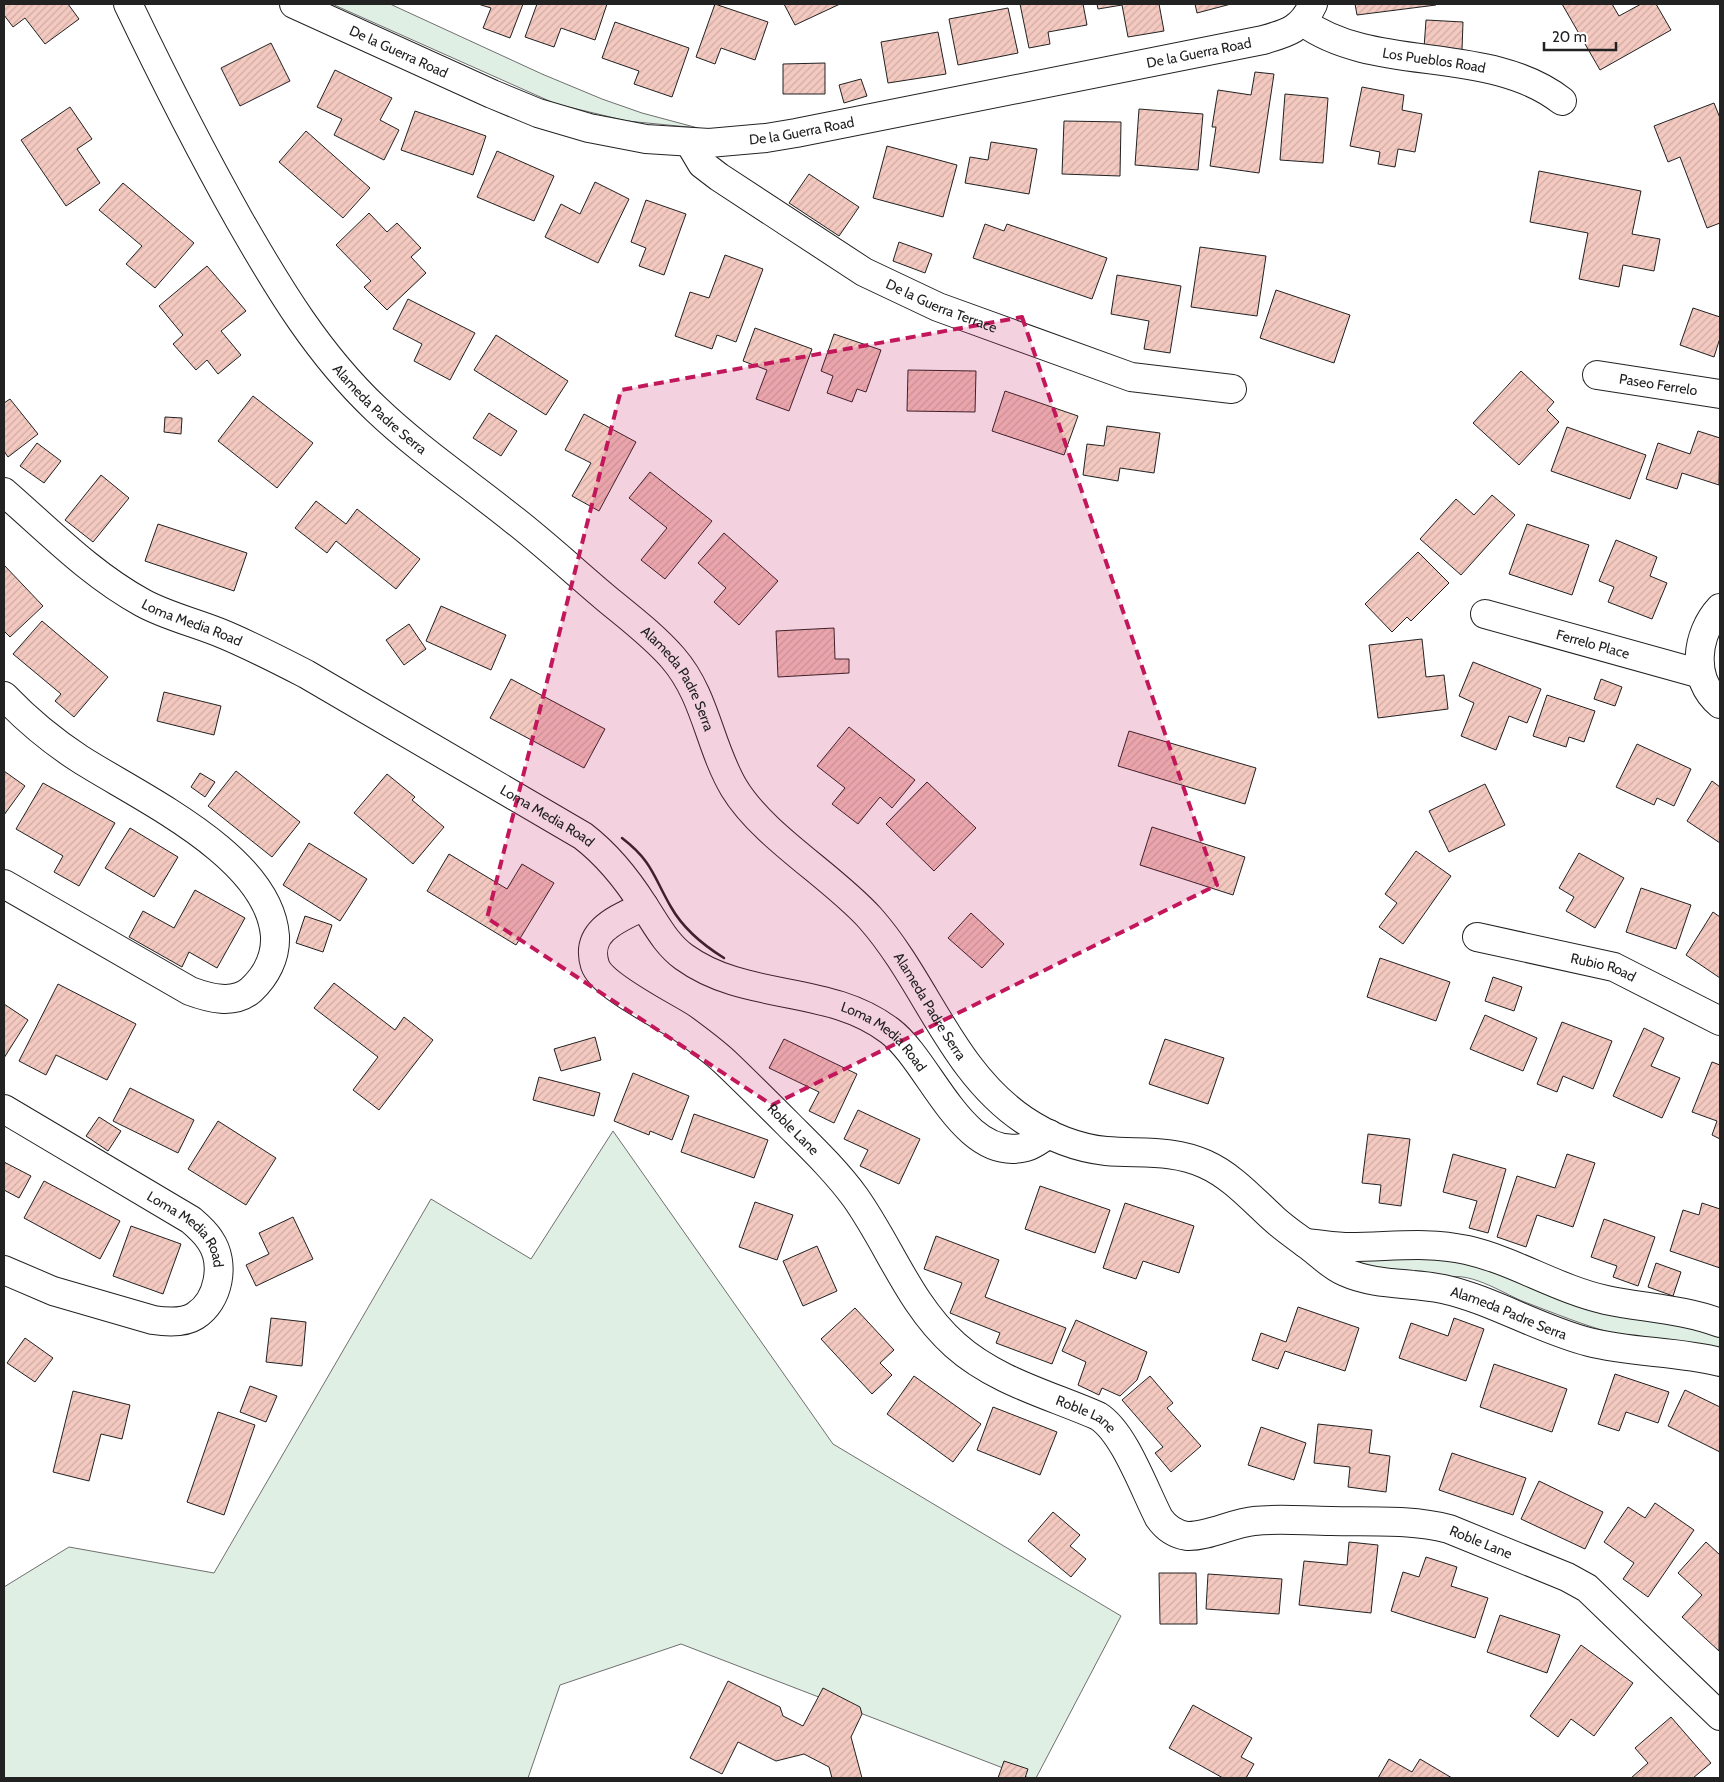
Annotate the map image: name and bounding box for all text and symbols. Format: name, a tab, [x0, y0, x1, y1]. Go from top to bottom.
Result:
scale bar	[1544, 20, 1616, 52]
street label: De la Guerra Road	[346, 21, 451, 82]
text: 20 m	[1552, 28, 1587, 46]
street label: De la Guerra Road	[1145, 34, 1253, 72]
street label: Los Pueblos Road	[1381, 44, 1487, 77]
street label: De la Guerra Road	[748, 113, 856, 148]
street label: De la Guerra Terrace	[883, 275, 999, 337]
street label: Alameda Padre Serra	[329, 360, 431, 458]
street label: Paseo Ferrelo	[1618, 370, 1699, 399]
street label: Loma Media Road	[139, 595, 245, 650]
street label: Alameda Padre Serra	[637, 622, 718, 734]
street label: Ferrelo Place	[1554, 625, 1632, 663]
street label: Loma Media Road	[497, 781, 598, 850]
street label: Alameda Padre Serra	[890, 949, 971, 1064]
street label: Rubio Road	[1569, 949, 1639, 986]
street label: Loma Media Road	[839, 998, 931, 1075]
street label: Roble Lane	[764, 1100, 823, 1159]
street label: Loma Media Road	[144, 1187, 228, 1268]
street label: Alameda Padre Serra	[1449, 1282, 1569, 1344]
street label: Roble Lane	[1053, 1391, 1120, 1436]
street label: Roble Lane	[1447, 1521, 1515, 1563]

